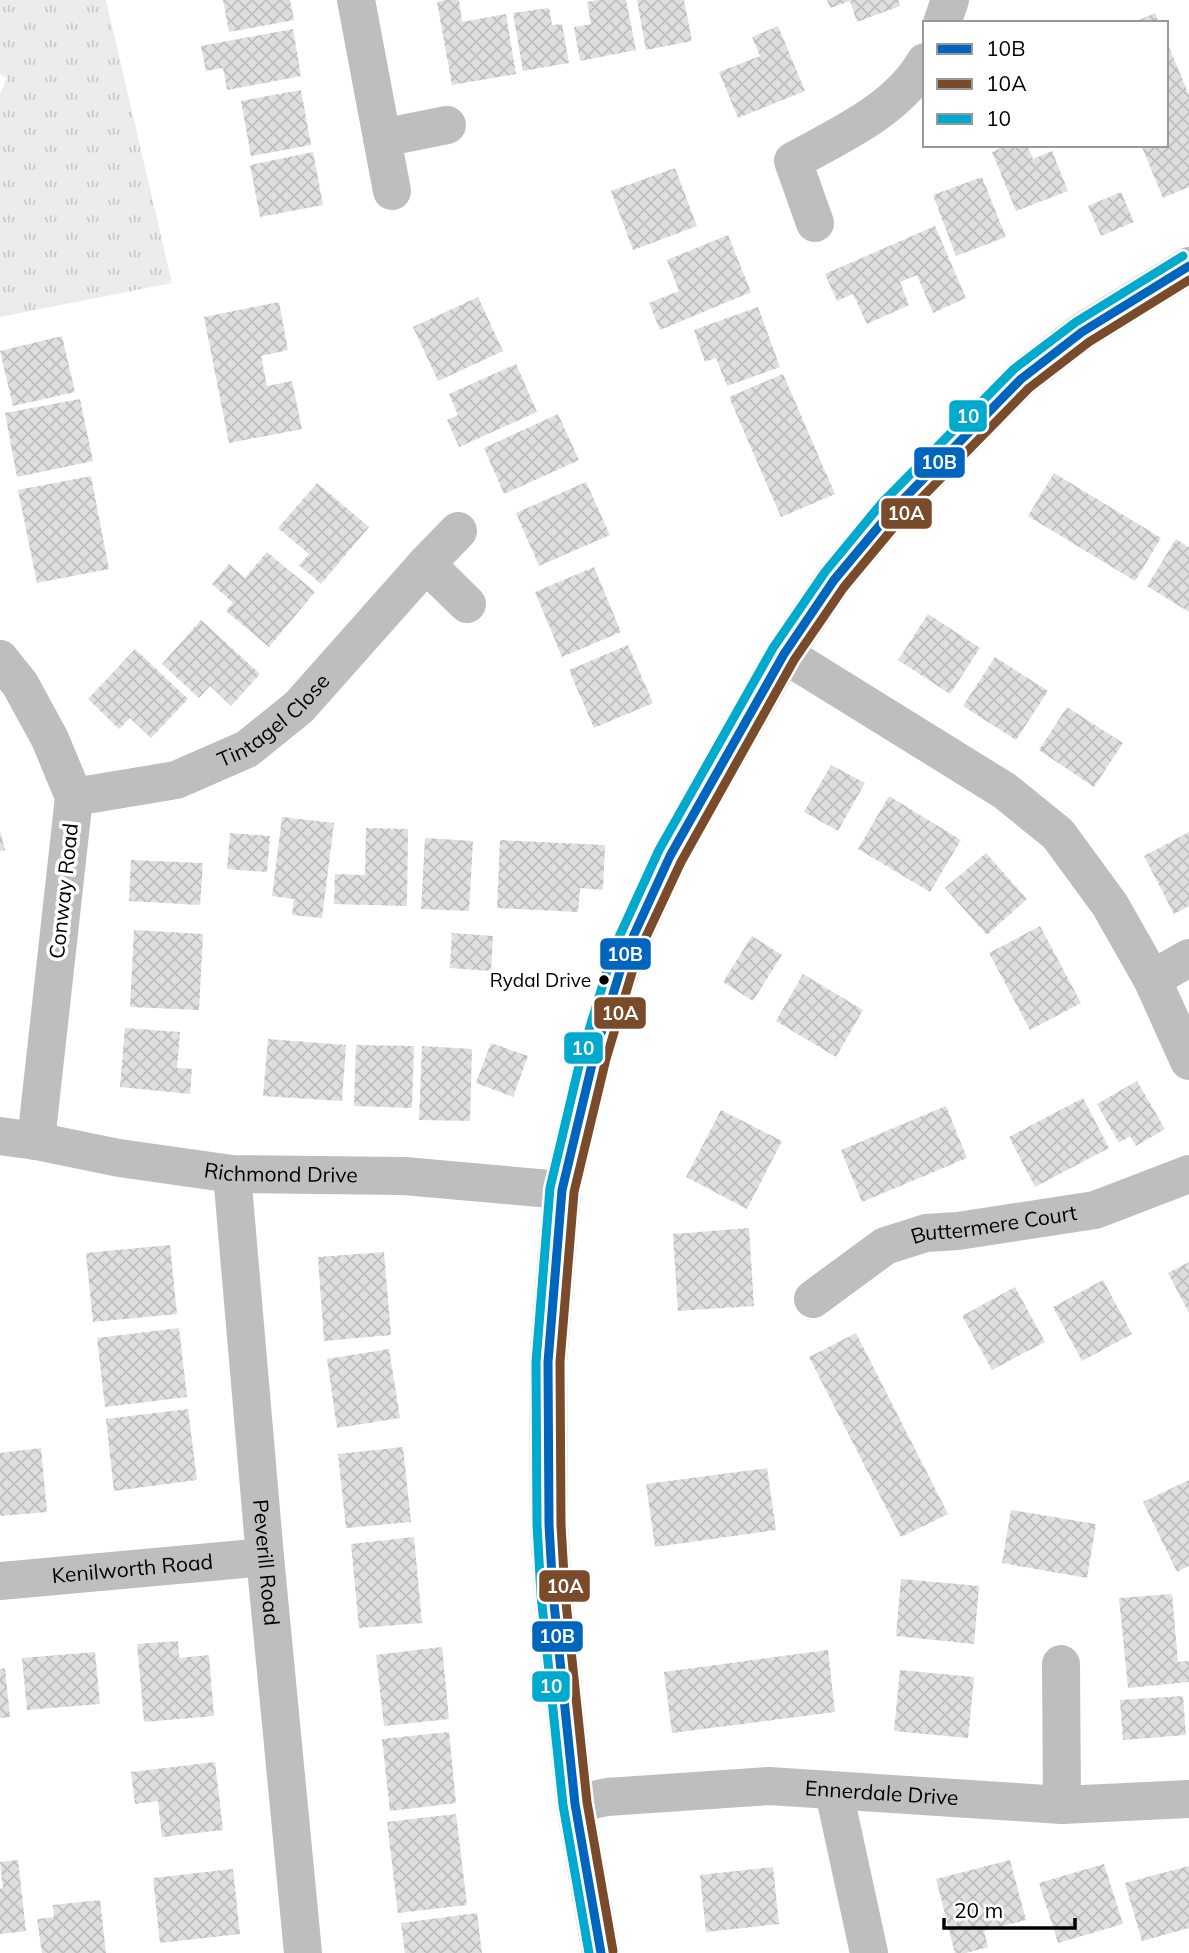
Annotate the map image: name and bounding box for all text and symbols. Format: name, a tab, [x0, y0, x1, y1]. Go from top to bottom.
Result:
legend	[923, 21, 1168, 147]
text: 10B	[986, 35, 1025, 61]
text: 10A	[986, 70, 1027, 96]
text: 10	[986, 105, 1011, 131]
line badge: 10	[948, 399, 988, 433]
text: 10	[957, 404, 979, 428]
line badge: 10B	[913, 446, 966, 479]
text: 10B	[921, 450, 957, 474]
line badge: 10A	[880, 497, 933, 530]
text: 10A	[887, 501, 925, 525]
street label: Tintagel Close	[213, 668, 335, 772]
street label: Conway Road	[43, 822, 83, 960]
line badge: 10B	[599, 937, 652, 971]
text: 10B	[607, 942, 643, 966]
place label: Rydal Drive	[490, 968, 591, 992]
marker: Rydal Drive	[597, 973, 611, 987]
line badge: 10A	[593, 996, 647, 1030]
text: 10A	[601, 1001, 639, 1025]
line badge: 10	[563, 1031, 604, 1065]
text: 10	[572, 1036, 594, 1060]
street label: Richmond Drive	[202, 1156, 358, 1187]
street label: Buttermere Court	[907, 1199, 1079, 1249]
street label: Peverill Road	[248, 1498, 286, 1627]
street label: Kenilworth Road	[51, 1548, 214, 1588]
line badge: 10A	[538, 1569, 591, 1603]
text: 10A	[546, 1574, 584, 1598]
line badge: 10B	[531, 1620, 584, 1653]
text: 10B	[539, 1624, 575, 1648]
line badge: 10	[531, 1670, 571, 1703]
text: 10	[540, 1674, 562, 1698]
street label: Ennerdale Drive	[804, 1774, 959, 1810]
scale bar	[944, 1886, 1075, 1930]
text: 20 m	[954, 1897, 1003, 1923]

